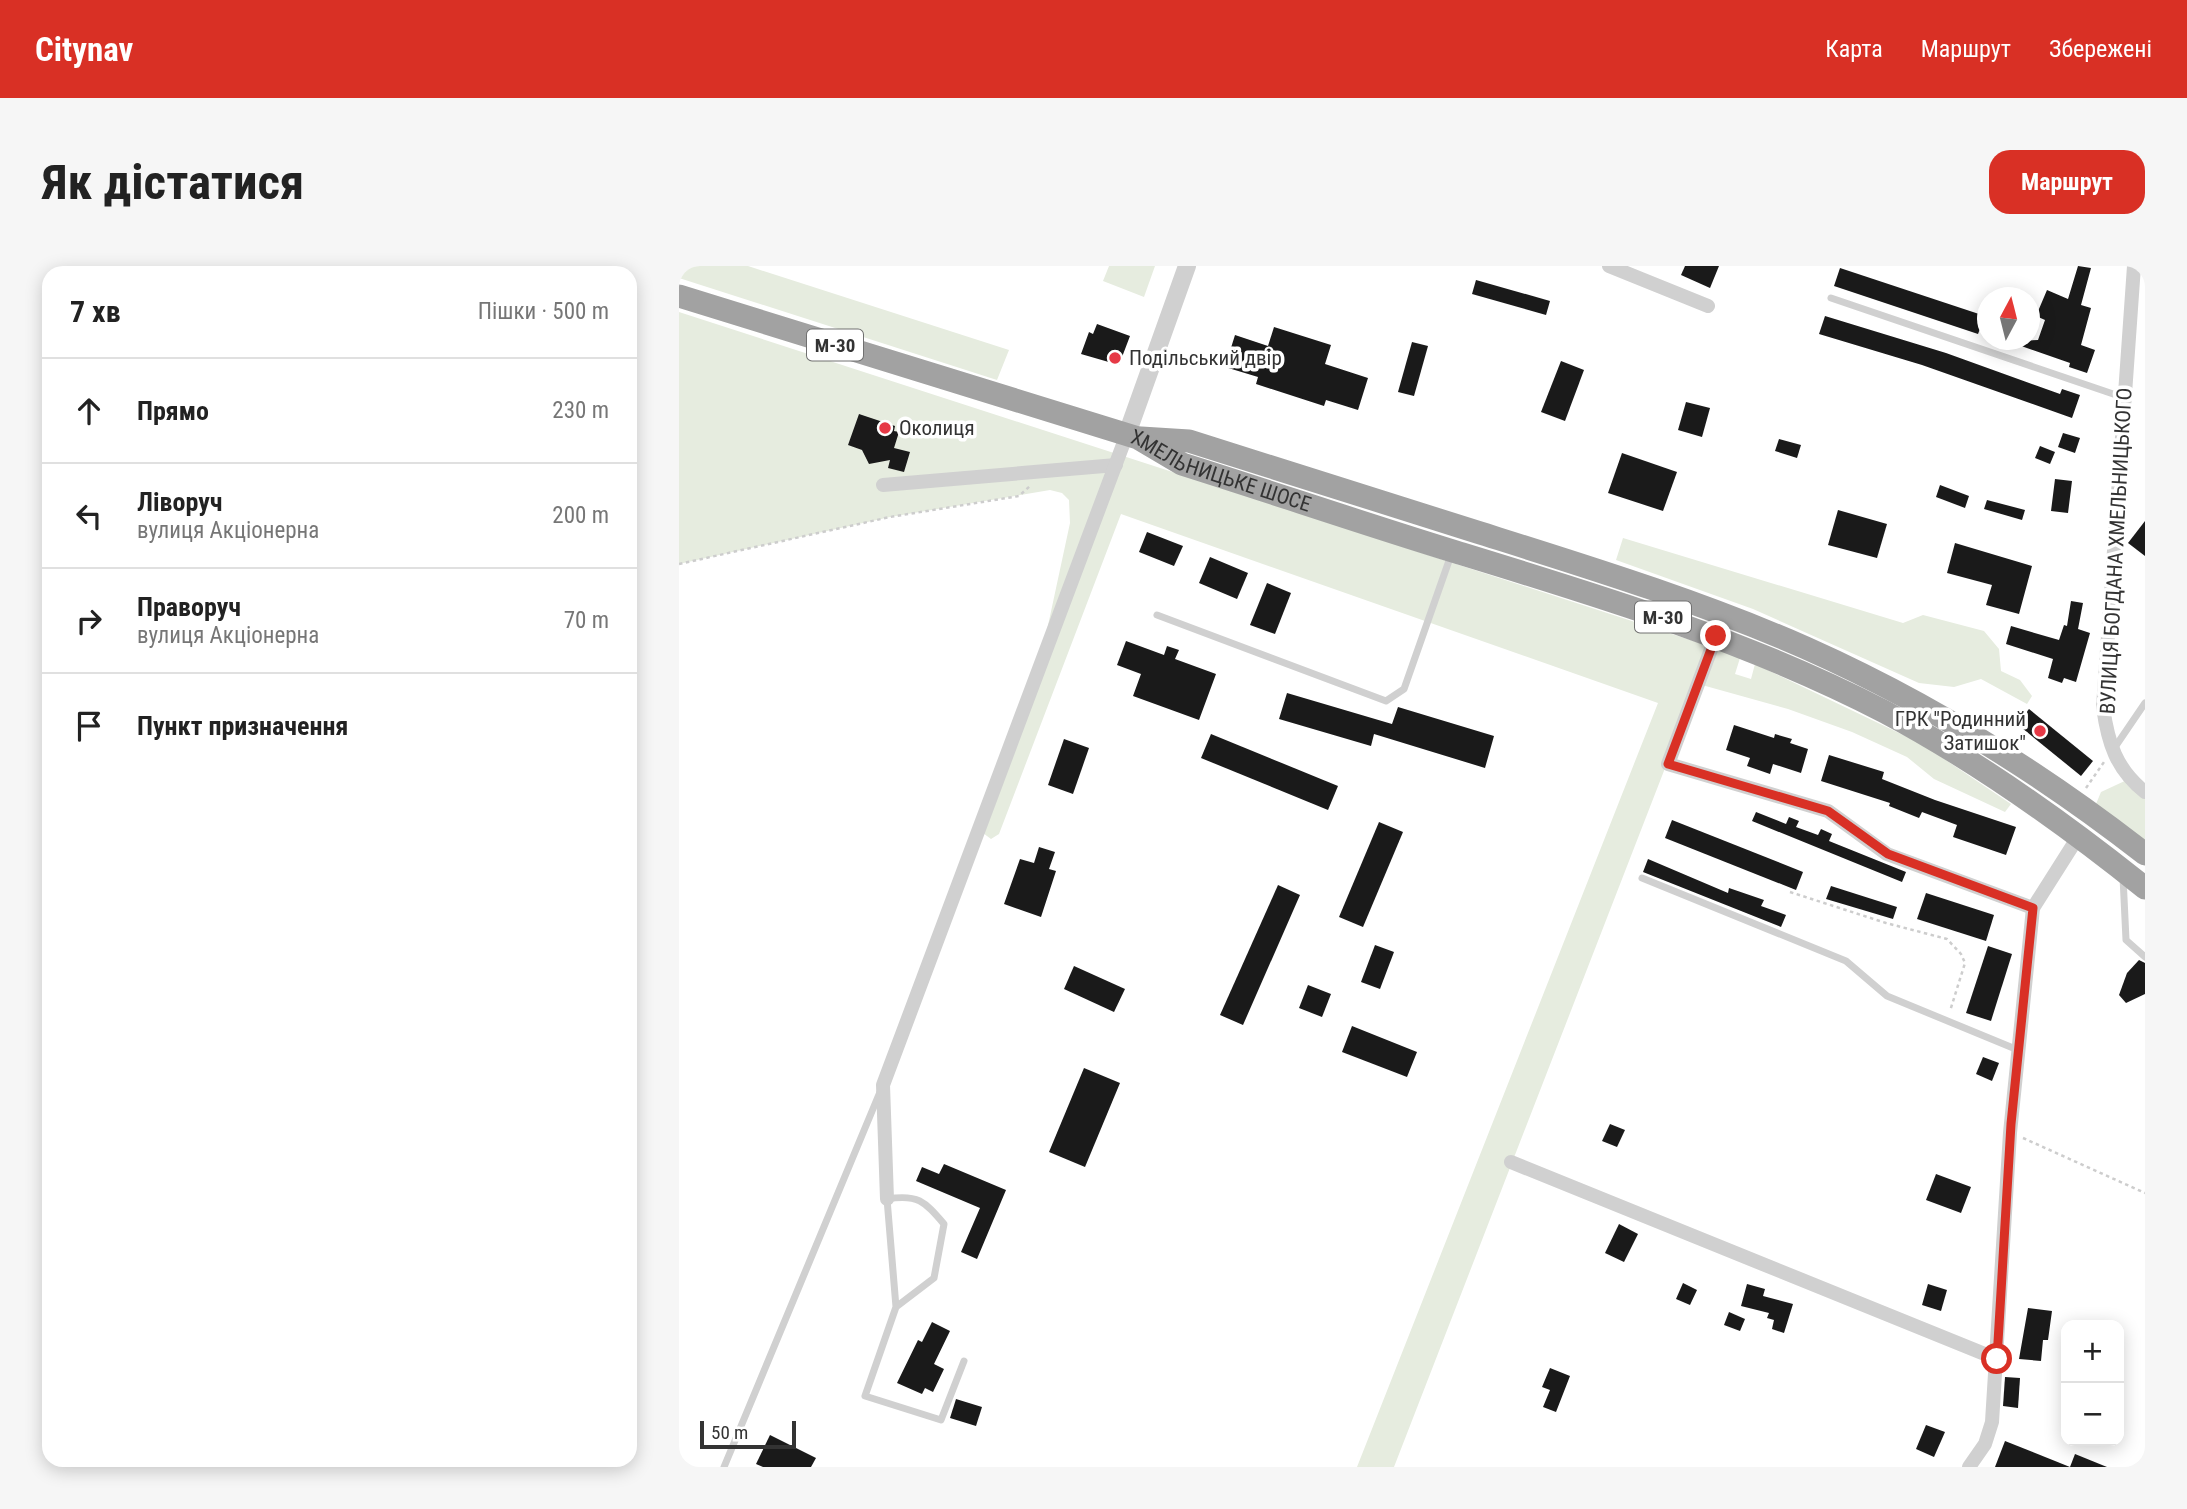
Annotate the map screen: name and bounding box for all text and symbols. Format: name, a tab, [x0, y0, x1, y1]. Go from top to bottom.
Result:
text: Citynav	[35, 30, 133, 69]
text: Карта	[1825, 35, 1883, 63]
text: Маршрут	[1921, 35, 2011, 63]
text: Збережені	[2049, 35, 2152, 63]
button: Маршрут	[1989, 150, 2145, 214]
text: Як дістатися	[42, 154, 304, 211]
north arrow	[1977, 287, 2040, 350]
text: 7 хв	[70, 294, 121, 329]
text: Пішки · 500 m	[478, 298, 609, 325]
road number: М-30	[807, 330, 863, 360]
place label: Подільський двір	[1129, 346, 1282, 370]
marker: Подільський двір	[1107, 350, 1123, 366]
street label: ВУЛИЦЯ БОГДАНА ХМЕЛЬНИЦЬКОГО	[2095, 387, 2137, 715]
icon: ahead	[70, 392, 108, 430]
text: Прямо	[137, 396, 209, 426]
text: 230 m	[552, 397, 609, 424]
place label: Околиця	[899, 416, 975, 440]
marker: Околиця	[877, 420, 893, 436]
street label: ХМЕЛЬНИЦЬКЕ ШОСЕ	[1128, 425, 1314, 517]
text: Ліворуч	[137, 487, 222, 517]
icon: left	[70, 497, 108, 535]
text: 200 m	[552, 502, 609, 529]
text: вулиця Акціонерна	[137, 517, 319, 544]
text: Праворуч	[137, 592, 241, 622]
icon: right	[70, 602, 108, 640]
road number: М-30	[1635, 602, 1691, 632]
text: 70 m	[564, 607, 609, 634]
route end	[1700, 620, 1731, 651]
text: вулиця Акціонерна	[137, 622, 319, 649]
icon: arrive	[70, 707, 108, 745]
place label: ГРК "Родинний Затишок"	[1895, 707, 2026, 755]
text: Пункт призначення	[137, 711, 348, 741]
marker: ГРК "Родинний Затишок"	[2032, 723, 2048, 739]
map controls	[2061, 1320, 2124, 1446]
button: +	[2061, 1320, 2124, 1383]
route start	[1981, 1343, 2012, 1374]
button: −	[2061, 1383, 2124, 1446]
scale bar	[700, 1418, 796, 1450]
text: 50 m	[711, 1421, 748, 1444]

